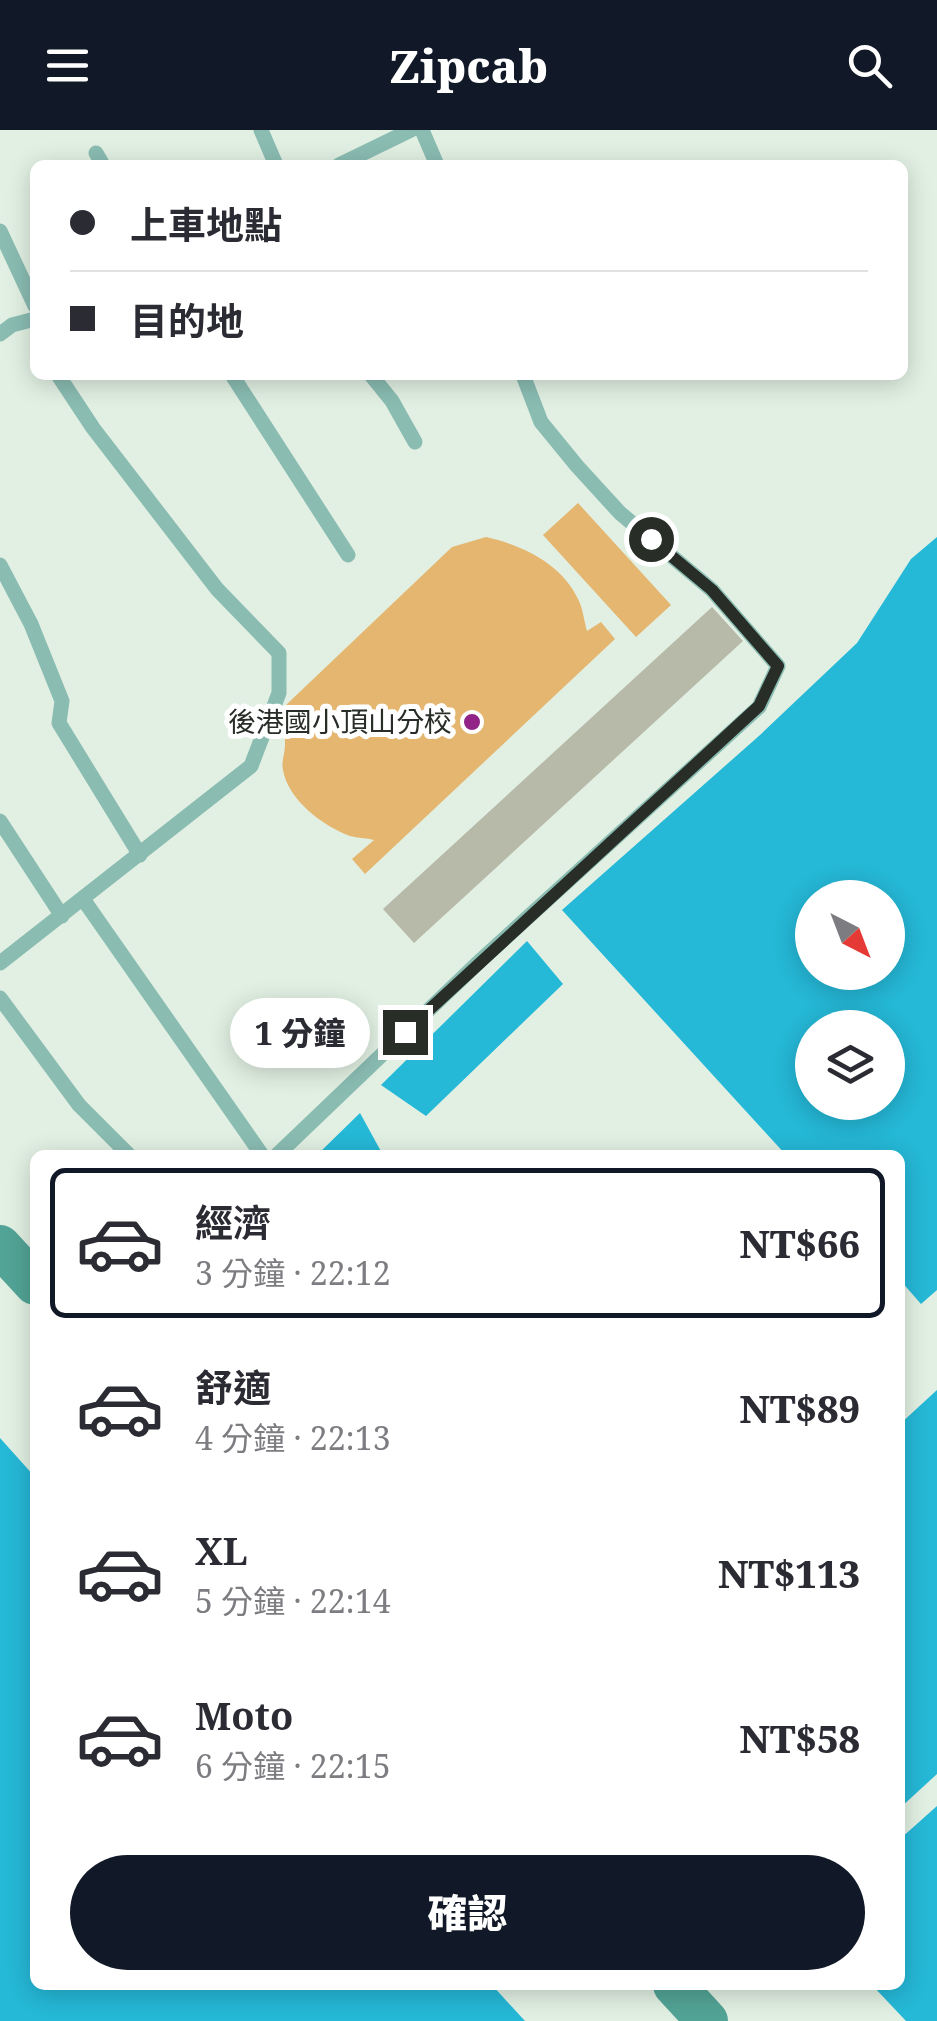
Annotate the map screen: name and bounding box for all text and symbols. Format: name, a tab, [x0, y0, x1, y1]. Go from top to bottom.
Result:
text: Zipcab	[389, 35, 548, 96]
icon: menu	[40, 38, 95, 93]
icon: search	[842, 38, 897, 93]
text: 上車地點	[130, 198, 282, 250]
text: 目的地	[130, 294, 244, 346]
route start	[629, 517, 674, 562]
place label: 後港國小頂山分校	[228, 702, 452, 740]
marker: 後港國小頂山分校	[461, 711, 483, 733]
north arrow	[795, 880, 905, 990]
map controls	[795, 880, 905, 1120]
callout: 1 分鐘	[230, 997, 370, 1067]
route end	[383, 1010, 428, 1055]
button: layers	[795, 1010, 905, 1120]
text: 1 分鐘	[255, 1011, 345, 1054]
text: 經濟	[195, 1196, 271, 1248]
icon: car	[75, 1198, 165, 1288]
text: NT$66	[740, 1217, 860, 1269]
text: 3 分鐘 · 22:12	[195, 1251, 391, 1294]
text: 舒適	[195, 1361, 271, 1413]
icon: car	[75, 1363, 165, 1453]
text: NT$89	[740, 1382, 860, 1434]
text: 4 分鐘 · 22:13	[195, 1416, 391, 1459]
text: XL	[195, 1524, 248, 1576]
icon: car	[75, 1528, 165, 1618]
text: NT$113	[718, 1547, 860, 1599]
text: 5 分鐘 · 22:14	[195, 1579, 391, 1622]
text: Moto	[195, 1689, 293, 1741]
icon: car	[75, 1693, 165, 1783]
text: NT$58	[740, 1712, 860, 1764]
text: 6 分鐘 · 22:15	[195, 1744, 391, 1787]
button: 確認	[70, 1855, 865, 1970]

